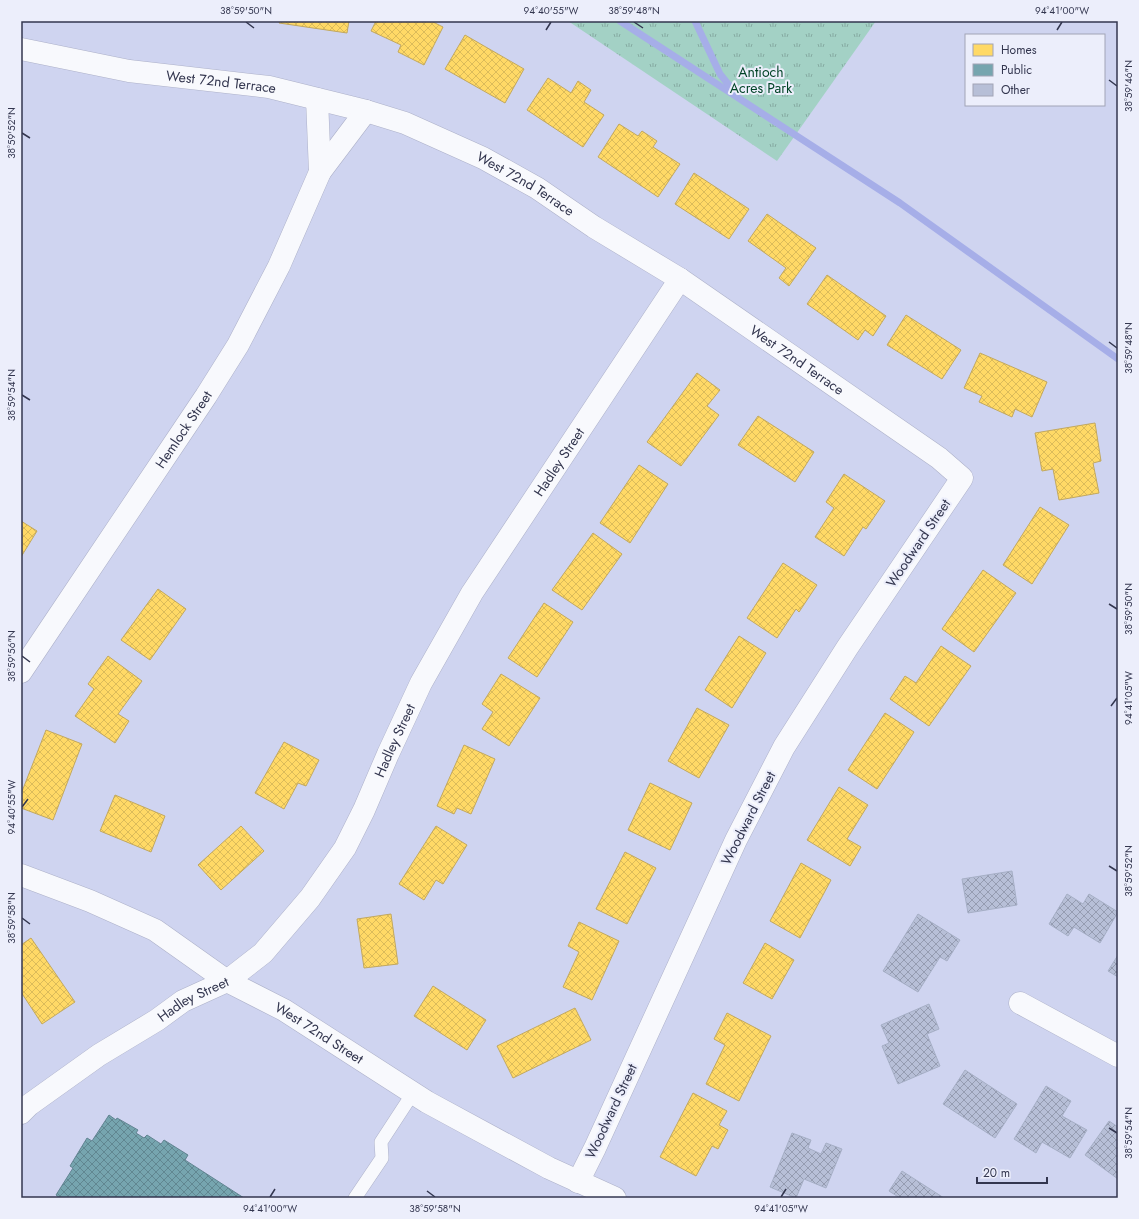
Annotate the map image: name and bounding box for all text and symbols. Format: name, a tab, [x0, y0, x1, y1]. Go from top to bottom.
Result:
text: 38°59'50"N	[220, 3, 272, 18]
text: 94°40'55"W	[524, 3, 579, 18]
text: 38°59'48"N	[608, 3, 660, 18]
text: 94°41'00"W	[1035, 3, 1089, 18]
legend	[965, 34, 1105, 106]
text: Homes	[1001, 41, 1037, 59]
text: 38°59'46"N	[1121, 60, 1136, 112]
text: Public	[1001, 61, 1032, 79]
park label: Antioch Acres Park	[730, 62, 793, 98]
street label: West 72nd Terrace	[165, 65, 278, 98]
text: Other	[1001, 81, 1031, 99]
text: 38°59'52"N	[4, 107, 19, 159]
street label: West 72nd Terrace	[473, 146, 578, 221]
street label: West 72nd Terrace	[746, 320, 848, 400]
text: 38°59'48"N	[1121, 322, 1136, 374]
text: 38°59'54"N	[4, 369, 19, 421]
street label: Hemlock Street	[150, 386, 217, 472]
street label: Hadley Street	[529, 423, 589, 500]
street label: Woodward Street	[881, 494, 955, 591]
text: 38°59'50"N	[1121, 583, 1136, 635]
text: 38°59'56"N	[4, 630, 19, 682]
text: 94°41'05"W	[1121, 671, 1136, 725]
street label: Hadley Street	[369, 700, 420, 780]
street label: Woodward Street	[716, 767, 780, 868]
text: 94°40'55"W	[4, 779, 19, 834]
text: 38°59'52"N	[1121, 845, 1136, 897]
text: 38°59'58"N	[4, 892, 19, 944]
street label: Hadley Street	[153, 971, 232, 1027]
street label: West 72nd Street	[272, 997, 368, 1069]
street label: Woodward Street	[580, 1060, 642, 1162]
text: 38°59'54"N	[1121, 1107, 1136, 1159]
scale bar	[977, 1159, 1047, 1185]
text: 20 m	[983, 1164, 1010, 1182]
text: 94°41'00"W	[243, 1201, 297, 1216]
text: 38°59'58"N	[409, 1201, 461, 1216]
text: 94°41'05"W	[754, 1201, 808, 1216]

